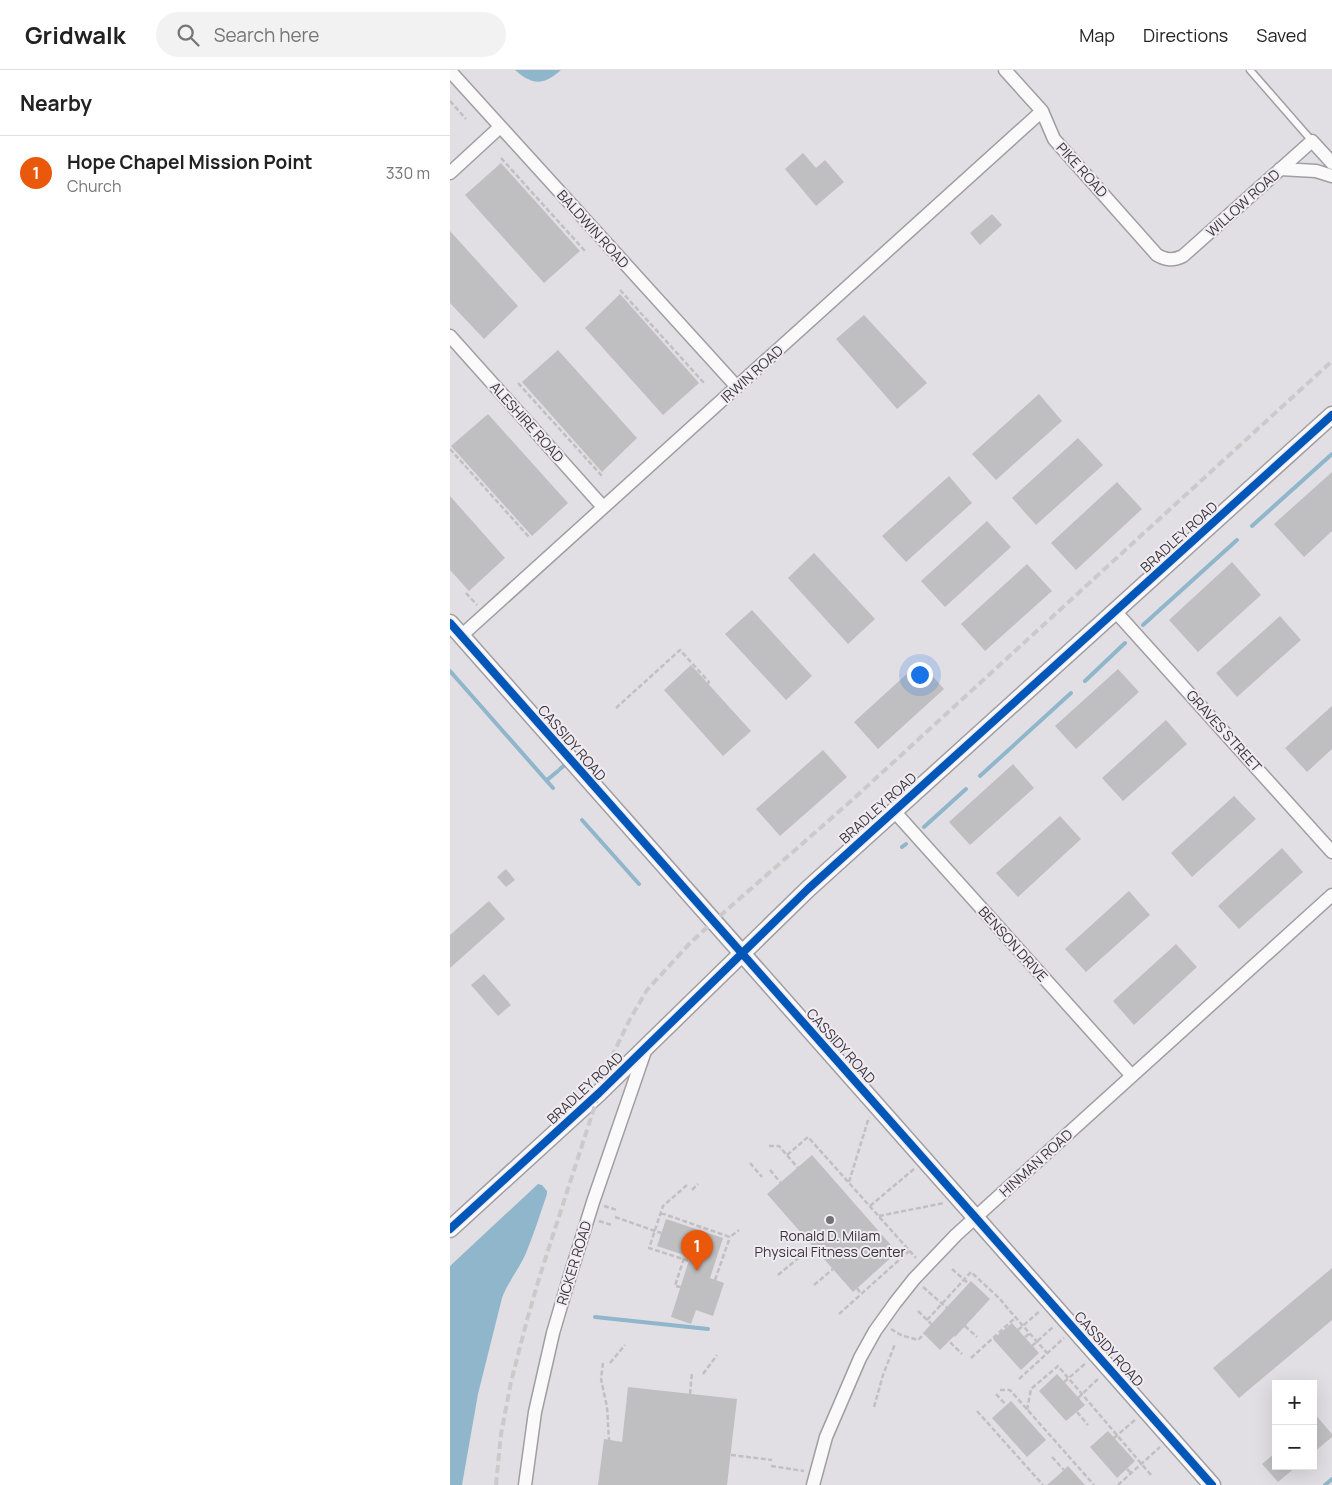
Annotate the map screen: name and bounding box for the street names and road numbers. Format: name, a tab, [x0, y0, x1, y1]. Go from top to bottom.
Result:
street label: PIKE ROAD	[1053, 138, 1112, 201]
street label: WILLOW ROAD	[1202, 164, 1284, 241]
street label: BALDWIN ROAD	[553, 185, 634, 272]
street label: IRWIN ROAD	[716, 341, 787, 407]
street label: ALESHIRE ROAD	[486, 378, 568, 466]
street label: BRADLEY ROAD	[1136, 497, 1221, 576]
street label: GRAVES STREET	[1182, 686, 1267, 776]
street label: CASSIDY ROAD	[534, 701, 611, 785]
street label: BRADLEY ROAD	[835, 768, 920, 847]
street label: BENSON DRIVE	[974, 902, 1052, 985]
street label: CASSIDY ROAD	[803, 1004, 880, 1087]
street label: BRADLEY ROAD	[542, 1047, 627, 1128]
street label: HINMAN ROAD	[995, 1125, 1076, 1201]
street label: RICKER ROAD	[552, 1218, 595, 1307]
street label: CASSIDY ROAD	[1071, 1307, 1148, 1390]

